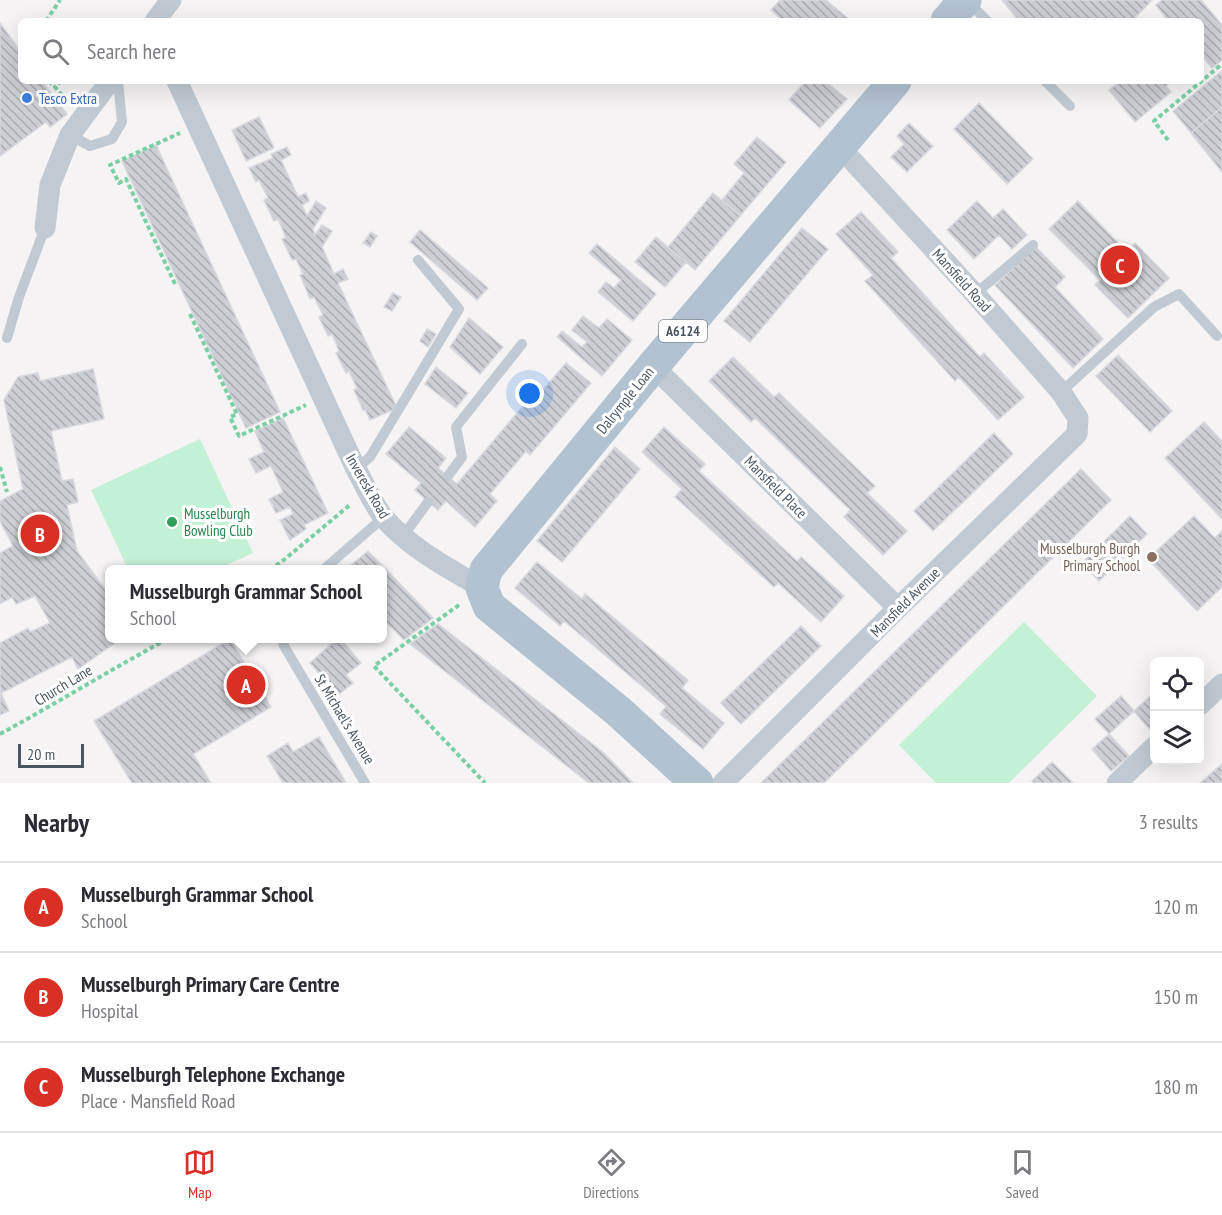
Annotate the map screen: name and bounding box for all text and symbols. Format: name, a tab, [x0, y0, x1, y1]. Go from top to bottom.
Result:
search box	[18, 18, 1204, 84]
icon: search	[39, 35, 72, 68]
text: Search here	[87, 37, 176, 65]
place label: Tesco Extra	[39, 89, 97, 108]
marker: Tesco Extra	[20, 91, 34, 105]
pin: C	[1100, 242, 1140, 288]
street label: Mansfield Road	[929, 244, 995, 316]
road number: A6124	[659, 320, 707, 342]
street label: Dalrymple Loan	[592, 363, 658, 437]
your location	[515, 379, 544, 408]
street label: Inveresk Road	[342, 450, 394, 522]
street label: Mansfield Place	[741, 452, 811, 522]
place label: Musselburgh Bowling Club	[184, 504, 253, 540]
pin: B	[20, 512, 60, 556]
marker: Musselburgh Bowling Club	[165, 515, 179, 529]
place label: Musselburgh Burgh Primary School	[1040, 539, 1140, 575]
marker: Musselburgh Burgh Primary School	[1145, 550, 1159, 564]
street label: Mansfield Avenue	[866, 563, 944, 641]
popup	[105, 565, 387, 643]
text: Musselburgh Grammar School	[130, 577, 362, 605]
text: School	[130, 605, 176, 631]
map controls	[1150, 657, 1204, 765]
button: locate	[1150, 657, 1204, 711]
street label: Church Lane	[31, 660, 95, 710]
pin: A	[226, 662, 266, 708]
street label: St Michael's Avenue	[311, 670, 379, 768]
button: layers	[1150, 711, 1204, 765]
scale bar	[18, 741, 84, 768]
text: 20 m	[27, 744, 55, 764]
text: Nearby	[24, 806, 89, 839]
text: 3 results	[1139, 809, 1198, 835]
text: Musselburgh Grammar School	[81, 880, 313, 908]
text: A	[38, 894, 49, 920]
text: 120 m	[1154, 894, 1198, 920]
text: School	[81, 908, 127, 934]
text: Musselburgh Primary Care Centre	[81, 970, 340, 998]
text: B	[39, 984, 48, 1010]
text: 150 m	[1154, 984, 1198, 1010]
text: Hospital	[81, 998, 138, 1024]
text: Musselburgh Telephone Exchange	[81, 1060, 345, 1088]
text: C	[39, 1074, 48, 1100]
text: 180 m	[1154, 1074, 1198, 1100]
text: Place · Mansfield Road	[81, 1088, 235, 1114]
tab: Map	[183, 1146, 216, 1202]
tab: Directions	[583, 1146, 639, 1202]
tab: Saved	[1006, 1146, 1039, 1202]

